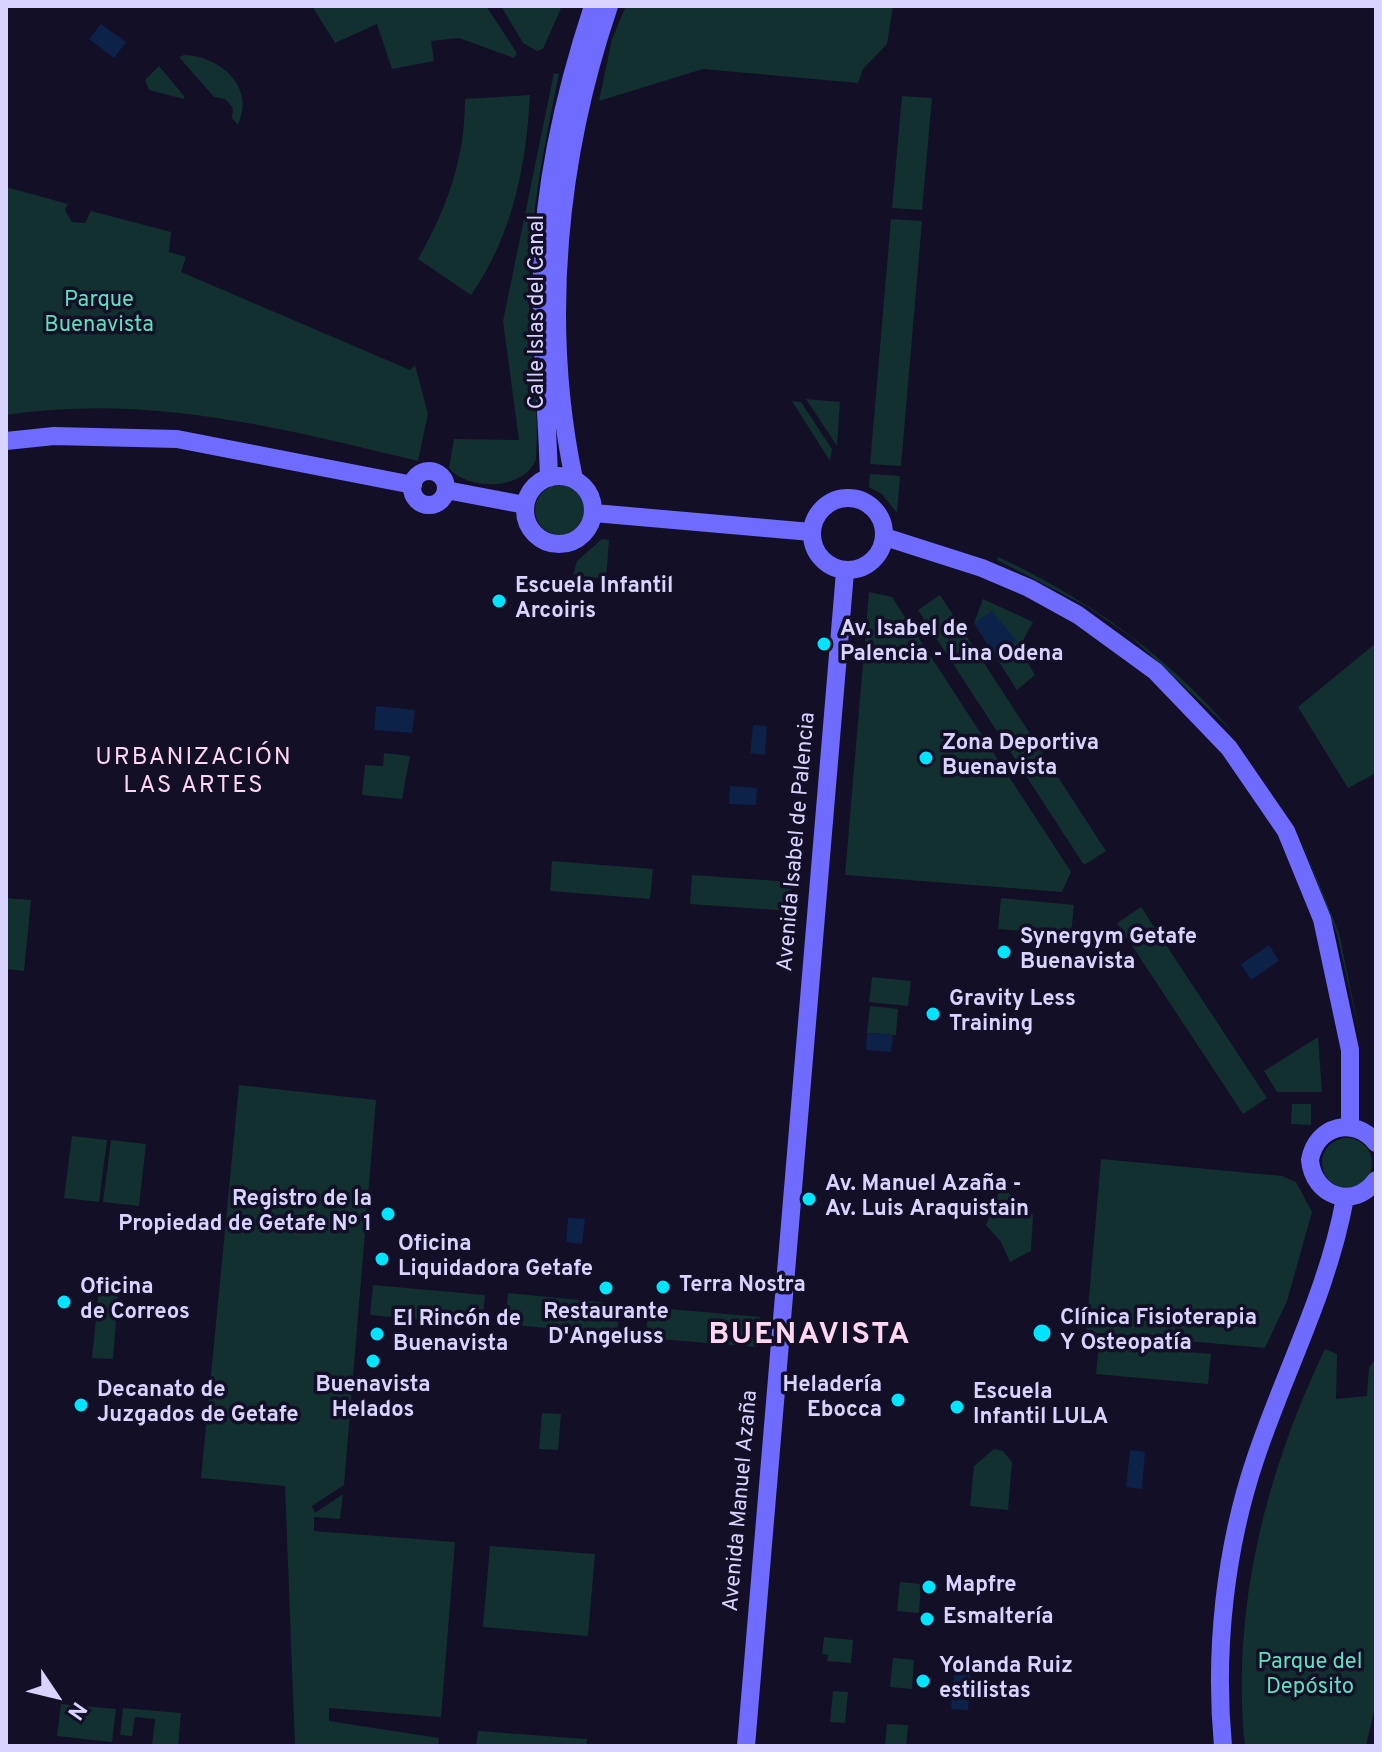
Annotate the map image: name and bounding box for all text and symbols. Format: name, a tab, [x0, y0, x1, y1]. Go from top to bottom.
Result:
street label: Calle Islas del Canal	[526, 215, 552, 409]
park label: Parque Buenavista	[44, 289, 154, 340]
place label: Escuela Infantil Arcoiris	[515, 575, 673, 626]
marker: Escuela Infantil Arcoiris	[490, 592, 508, 610]
place label: Av. Isabel de Palencia - Lina Odena	[840, 618, 1064, 670]
marker: Av. Isabel de Palencia - Lina Odena	[815, 635, 833, 653]
street label: Avenida Isabel de Palencia	[774, 711, 822, 973]
place label: Zona Deportiva Buenavista	[942, 732, 1099, 784]
district label: URBANIZACIÓN LAS ARTES	[95, 745, 293, 801]
marker: Zona Deportiva Buenavista	[917, 749, 935, 767]
place label: Synergym Getafe Buenavista	[1020, 926, 1197, 978]
marker: Synergym Getafe Buenavista	[995, 943, 1013, 961]
place label: Gravity Less Training	[949, 988, 1076, 1040]
marker: Gravity Less Training	[924, 1005, 942, 1023]
place label: Av. Manuel Azaña - Av. Luis Araquistain	[825, 1173, 1029, 1224]
place label: Registro de la Propiedad de Getafe Nº 1	[118, 1188, 372, 1240]
marker: Av. Manuel Azaña - Av. Luis Araquistain	[800, 1190, 818, 1208]
marker: Registro de la Propiedad de Getafe Nº 1	[379, 1205, 397, 1223]
place label: Oficina Liquidadora Getafe	[398, 1233, 593, 1284]
marker: Oficina Liquidadora Getafe	[373, 1250, 391, 1268]
place label: Terra Nostra	[679, 1274, 806, 1300]
place label: Oficina de Correos	[80, 1276, 190, 1328]
marker: Terra Nostra	[654, 1278, 672, 1296]
marker: Restaurante D'Angeluss	[597, 1279, 615, 1297]
marker: Oficina de Correos	[55, 1293, 73, 1311]
place label: Restaurante D'Angeluss	[543, 1301, 669, 1352]
place label: Clínica Fisioterapia Y Osteopatía	[1060, 1307, 1257, 1358]
place label: El Rincón de Buenavista	[393, 1308, 521, 1360]
district label: BUENAVISTA	[708, 1319, 912, 1355]
marker: Clínica Fisioterapia Y Osteopatía	[1031, 1322, 1053, 1344]
marker: El Rincón de Buenavista	[368, 1325, 386, 1343]
marker: Buenavista Helados	[364, 1352, 382, 1370]
place label: Buenavista Helados	[315, 1374, 431, 1426]
place label: Heladería Ebocca	[782, 1374, 882, 1426]
place label: Decanato de Juzgados de Getafe	[97, 1379, 299, 1430]
place label: Escuela Infantil LULA	[973, 1381, 1108, 1432]
street label: Avenida Manuel Azaña	[719, 1389, 765, 1613]
marker: Heladería Ebocca	[889, 1391, 907, 1409]
marker: Decanato de Juzgados de Getafe	[72, 1396, 90, 1414]
marker: Escuela Infantil LULA	[948, 1398, 966, 1416]
place label: Mapfre	[945, 1574, 1017, 1600]
marker: Mapfre	[920, 1578, 938, 1596]
place label: Esmaltería	[943, 1606, 1054, 1632]
marker: Esmaltería	[918, 1610, 936, 1628]
park label: Parque del Depósito	[1258, 1651, 1362, 1702]
place label: Yolanda Ruiz estilistas	[939, 1655, 1073, 1706]
north arrow	[16, 1656, 96, 1736]
marker: Yolanda Ruiz estilistas	[914, 1672, 932, 1690]
text: N	[60, 1696, 92, 1724]

